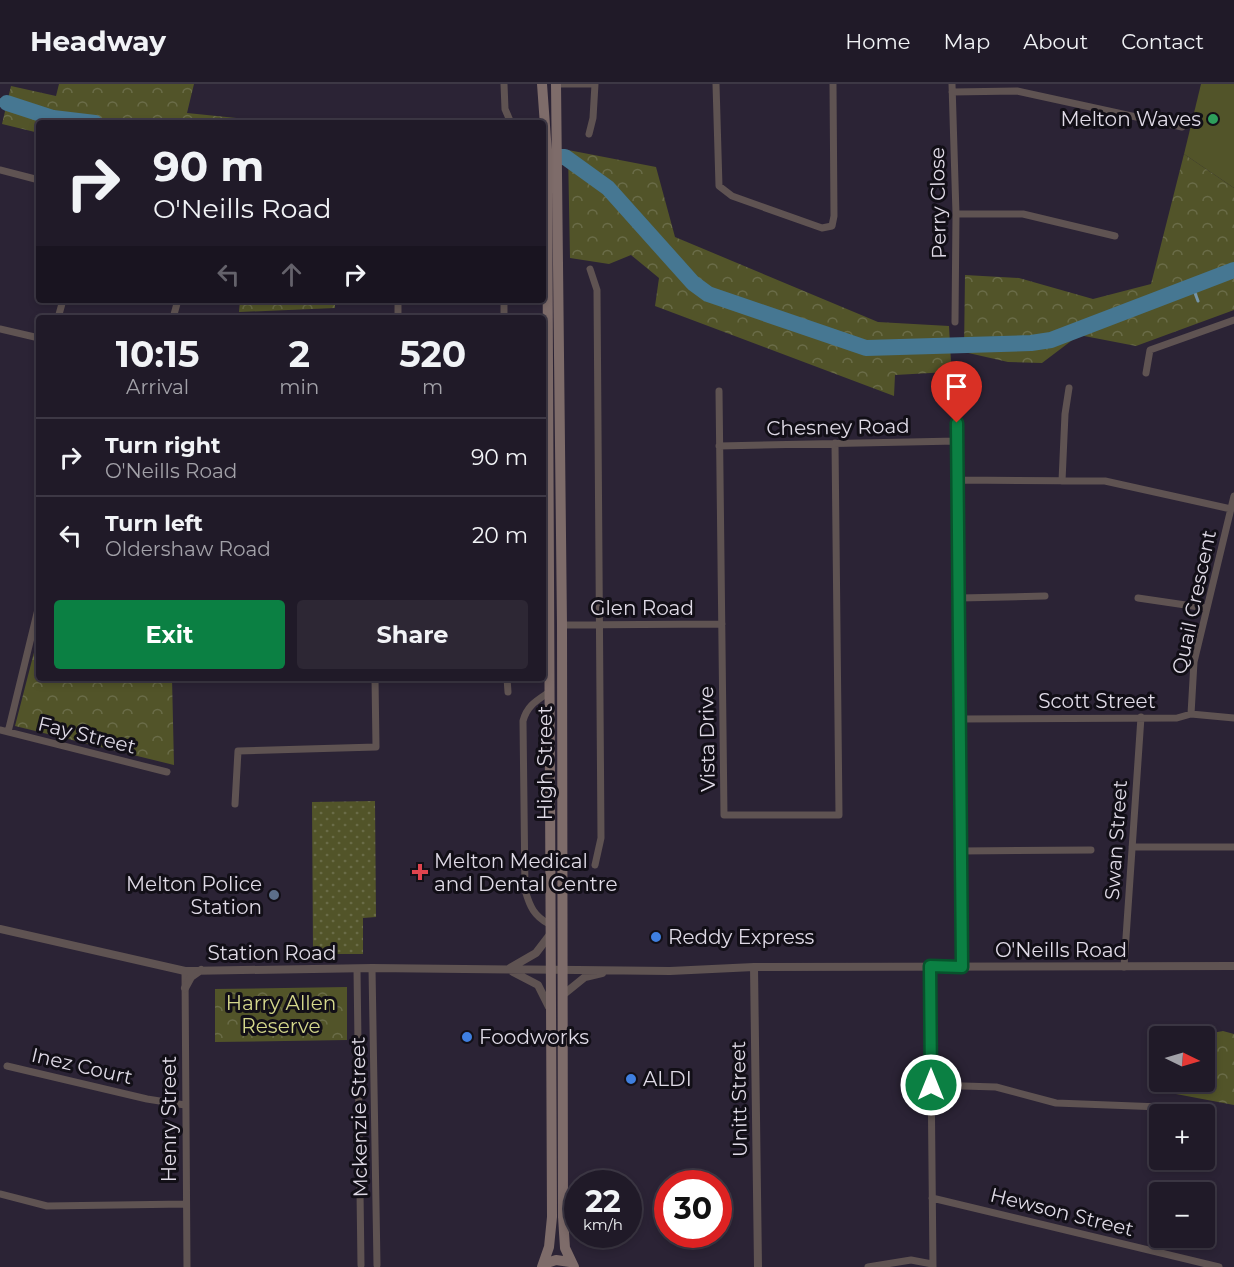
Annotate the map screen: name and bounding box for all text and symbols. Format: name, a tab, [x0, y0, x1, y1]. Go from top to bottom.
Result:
text: Headway	[30, 24, 166, 58]
text: Home	[845, 29, 910, 54]
text: Map	[943, 29, 990, 54]
text: About	[1023, 29, 1088, 54]
text: Contact	[1121, 29, 1204, 54]
place label: Melton Waves	[1060, 107, 1201, 131]
marker: Melton Waves	[1206, 112, 1220, 126]
text: 90 m	[153, 140, 264, 192]
icon: right	[54, 144, 132, 222]
street label: Perry Close	[925, 147, 951, 259]
text: O'Neills Road	[153, 192, 332, 225]
icon: left	[212, 258, 245, 291]
icon: ahead	[275, 258, 308, 291]
icon: right	[338, 258, 371, 291]
text: 10:15	[116, 332, 199, 376]
text: 2	[289, 332, 310, 376]
text: 520	[399, 332, 466, 376]
pin	[931, 361, 982, 423]
icon: arrive	[940, 370, 973, 403]
text: Arrival	[126, 375, 189, 399]
text: min	[279, 375, 319, 399]
text: m	[422, 375, 443, 399]
street label: Chesney Road	[766, 414, 910, 440]
text: Turn right	[105, 432, 220, 459]
icon: right	[54, 441, 87, 474]
text: 90 m	[471, 444, 528, 471]
text: O'Neills Road	[105, 459, 237, 483]
text: Turn left	[105, 510, 203, 537]
icon: left	[54, 519, 87, 552]
text: 20 m	[472, 522, 528, 549]
street label: Quail Crescent	[1167, 528, 1221, 676]
text: Oldershaw Road	[105, 537, 271, 561]
street label: Glen Road	[590, 596, 694, 620]
button: Exit	[54, 600, 285, 669]
button: Share	[297, 600, 528, 669]
street label: Vista Drive	[694, 686, 720, 792]
street label: Scott Street	[1038, 689, 1156, 713]
street label: High Street	[533, 706, 557, 820]
street label: Fay Street	[35, 711, 139, 759]
street label: Swan Street	[1100, 779, 1132, 901]
place label: Melton Medical and Dental Centre	[434, 849, 618, 896]
marker: Melton Medical and Dental Centre	[411, 863, 429, 881]
place label: Melton Police Station	[126, 872, 262, 919]
marker: Melton Police Station	[267, 888, 281, 902]
place label: Reddy Express	[668, 925, 815, 949]
marker: Reddy Express	[649, 930, 663, 944]
street label: O'Neills Road	[995, 938, 1127, 962]
street label: Station Road	[208, 941, 336, 965]
park label: Harry Allen Reserve	[226, 991, 336, 1038]
place label: Foodworks	[479, 1025, 589, 1049]
north arrow	[1149, 1026, 1215, 1092]
map controls	[1149, 1026, 1215, 1248]
marker: Foodworks	[460, 1030, 474, 1044]
street label: Mckenzie Street	[346, 1036, 372, 1198]
street label: Unitt Street	[726, 1041, 752, 1157]
street label: Inez Court	[29, 1043, 135, 1089]
position arrow	[899, 1053, 963, 1117]
street label: Henry Street	[157, 1056, 181, 1182]
place label: ALDI	[643, 1067, 692, 1091]
marker: ALDI	[624, 1072, 638, 1086]
button: +	[1149, 1104, 1215, 1170]
speed limit sign: 30	[654, 1170, 732, 1248]
button: −	[1149, 1182, 1215, 1248]
text: 22	[585, 1183, 621, 1220]
street label: Hewson Street	[988, 1183, 1136, 1241]
text: km/h	[583, 1215, 623, 1234]

